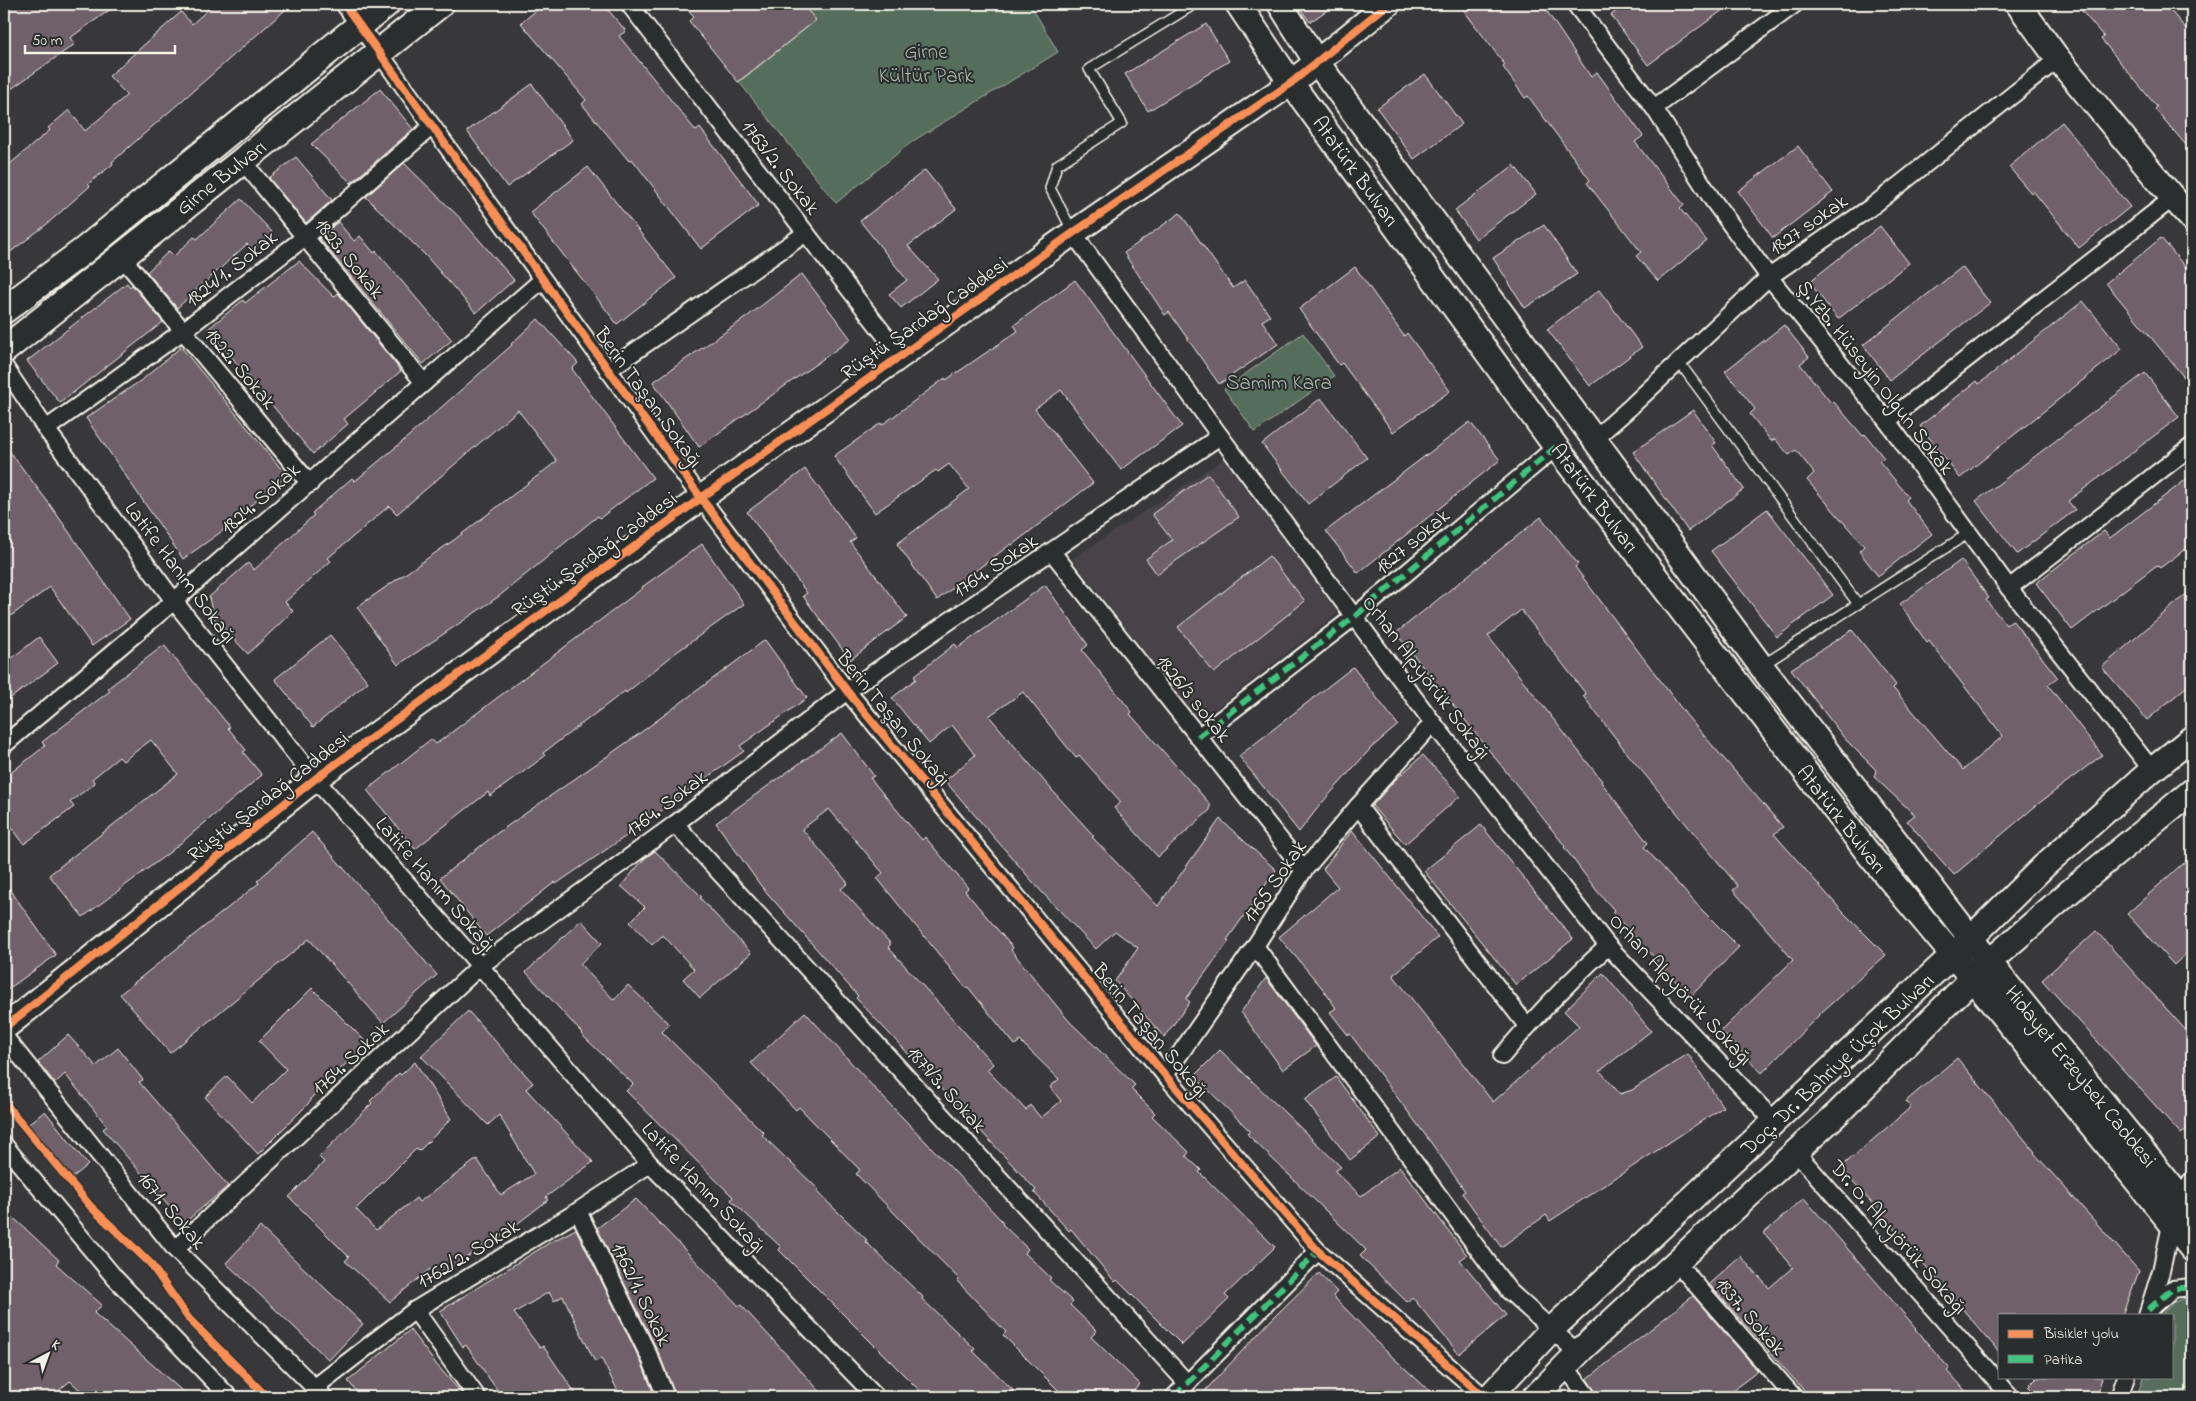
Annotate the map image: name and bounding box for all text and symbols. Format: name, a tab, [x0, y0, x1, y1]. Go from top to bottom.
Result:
scale bar	[25, 22, 175, 54]
text: 50 m	[32, 30, 63, 52]
park label: Girne Kültür Park	[879, 38, 974, 92]
street label: Atatürk Bulvarı	[1304, 111, 1405, 234]
street label: 1763/2. Sokak	[733, 114, 827, 223]
street label: Girne Bulvarı	[171, 134, 274, 224]
street label: 1827 sokak	[1764, 187, 1855, 264]
street label: 1823. Sokak	[306, 212, 391, 307]
street label: 1824/1. Sokak	[180, 223, 285, 315]
street label: Rüştü Şardağ Caddesi	[835, 251, 1016, 390]
street label: Ş.Yzb. Hüseyin Olgun Sokak	[1787, 274, 1961, 484]
street label: Berin Taşan Sokağı	[584, 321, 709, 476]
street label: 1822. Sokak	[196, 322, 283, 417]
park label: Samim Kara	[1226, 369, 1332, 399]
street label: Atatürk Bulvarı	[1542, 438, 1645, 560]
street label: 1824. Sokak	[215, 456, 308, 543]
street label: Rüştü Şardağ Caddesi	[506, 485, 685, 628]
street label: Latife Hanım Sokağı	[114, 496, 243, 652]
street label: 1827 sokak	[1369, 502, 1458, 583]
street label: 1764. Sokak	[948, 527, 1045, 606]
street label: Orhan Alpyörük Sokağı	[1352, 590, 1497, 768]
street label: Berin Taşan Sokağı	[826, 644, 957, 795]
street label: 1826/3 sokak	[1148, 649, 1238, 750]
street label: Rüştü Şardağ Caddesi	[182, 725, 358, 872]
street label: Atatürk Bulvarı	[1788, 760, 1892, 881]
street label: 1764. Sokak	[620, 763, 715, 846]
street label: Latife Hanım Sokağı	[366, 811, 502, 961]
street label: 1765 Sokak	[1236, 834, 1316, 930]
street label: Orhan Alpyörük Sokağı	[1599, 907, 1758, 1075]
street label: Berin Taşan Sokağı	[1082, 957, 1215, 1107]
street label: Doç. Dr. Bahriye Üçok Bulvarı	[1734, 967, 1943, 1166]
street label: Hidayet Erzeybek Caddesi	[1995, 980, 2163, 1176]
street label: 1764. Sokak	[306, 1015, 397, 1103]
street label: 1879/3. Sokak	[898, 1040, 993, 1141]
street label: Latife Hanım Sokağı	[632, 1116, 772, 1263]
street label: Dr. O. Alpyörük Sokağı	[1820, 1154, 1973, 1324]
street label: 1671. Sokak	[129, 1166, 213, 1258]
street label: 1762/2. Sokak	[412, 1212, 527, 1297]
street label: 1762/1. Sokak	[602, 1238, 678, 1352]
street label: 1837. Sokak	[1707, 1272, 1792, 1364]
legend	[1998, 1314, 2174, 1378]
text: Bisiklet yolu	[2043, 1323, 2119, 1346]
north arrow	[22, 1328, 72, 1378]
text: K	[46, 1335, 66, 1356]
text: Patika	[2044, 1349, 2082, 1371]

